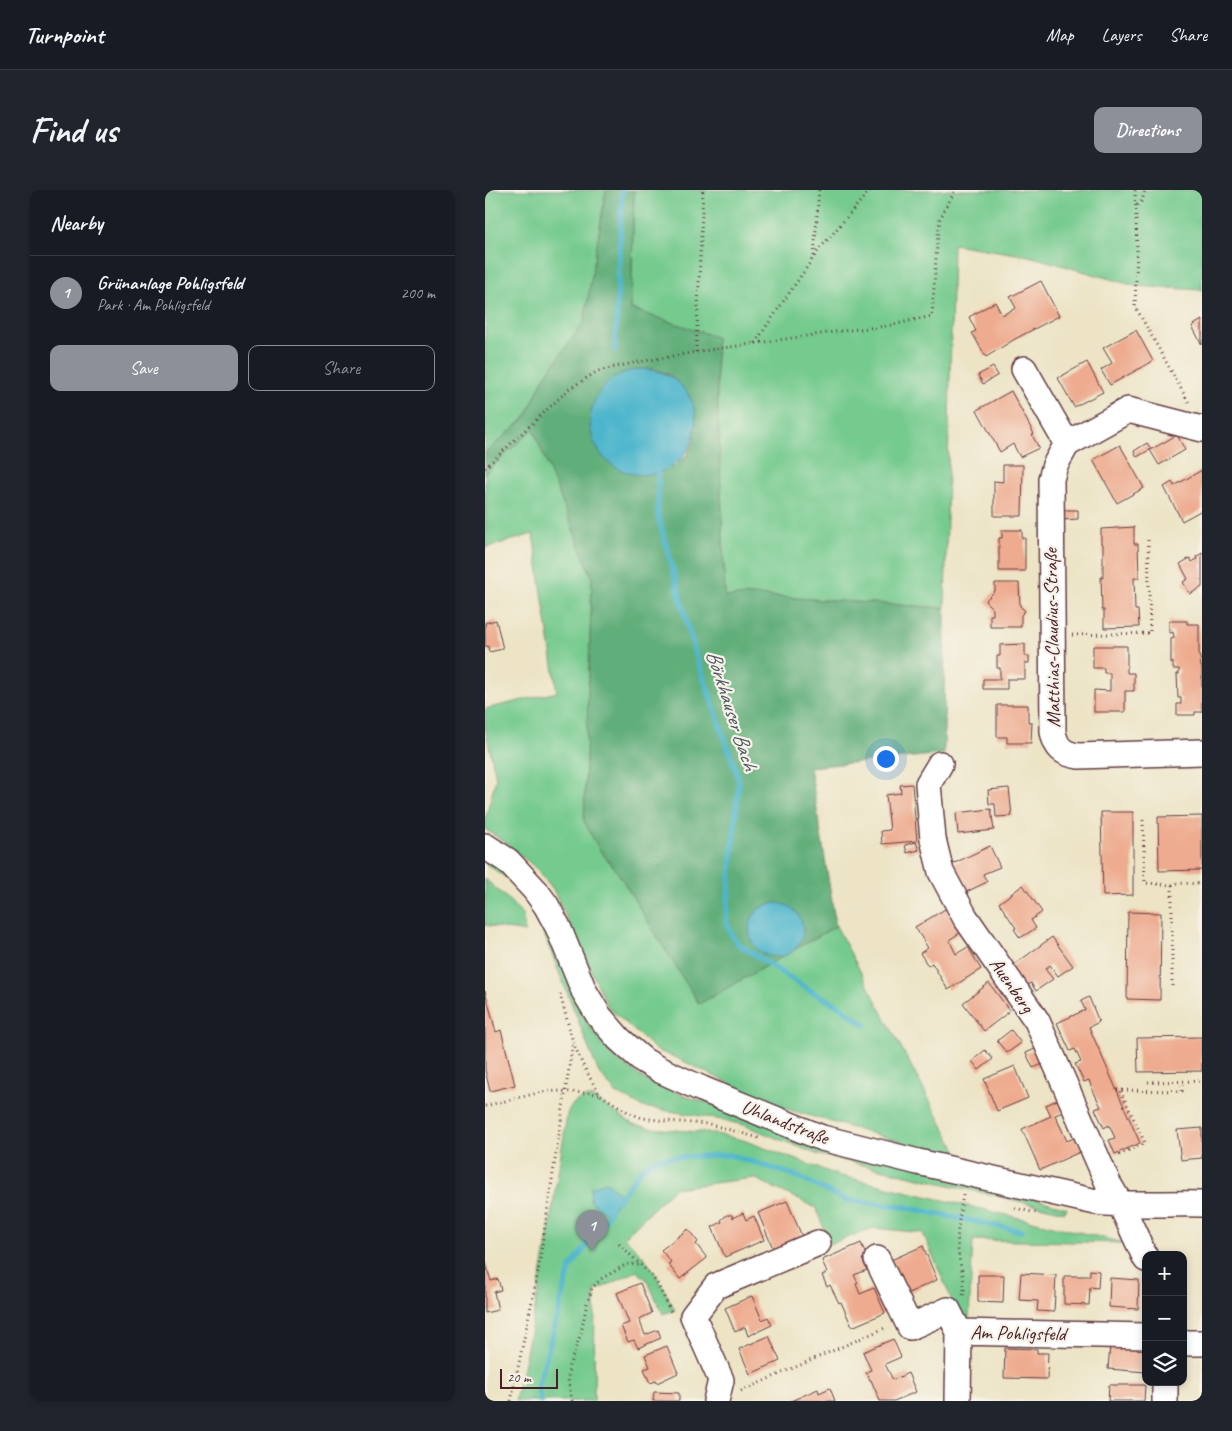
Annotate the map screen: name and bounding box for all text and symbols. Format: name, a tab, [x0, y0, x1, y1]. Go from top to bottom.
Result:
text: Turnpoint	[25, 20, 104, 50]
text: Map	[1046, 24, 1074, 46]
text: Layers	[1102, 24, 1141, 46]
text: Share	[1169, 24, 1207, 46]
button: Directions	[1094, 107, 1202, 153]
text: Find us	[30, 108, 117, 153]
text: Nearby	[50, 210, 103, 236]
text: Grünanlage Pohligsfeld	[97, 271, 243, 295]
text: 1	[62, 283, 70, 303]
text: 200 m	[401, 283, 435, 303]
text: Park · Am Pohligsfeld	[97, 295, 210, 315]
button: Save	[50, 345, 238, 391]
button: Share	[248, 345, 435, 391]
street label: Matthias-Claudius-Straße	[1038, 547, 1066, 728]
water label: Börkhauser Bach	[700, 647, 764, 775]
your location	[873, 746, 899, 772]
street label: Auenberg	[984, 952, 1041, 1018]
street label: Uhlandstraße	[738, 1094, 834, 1151]
pin: 1	[576, 1210, 608, 1251]
map controls	[1142, 1251, 1187, 1386]
button: +	[1142, 1251, 1187, 1296]
button: −	[1142, 1296, 1187, 1341]
street label: Am Pohligsfeld	[970, 1320, 1069, 1346]
button: layers	[1142, 1341, 1187, 1386]
scale bar	[500, 1366, 557, 1389]
text: 20 m	[507, 1369, 531, 1386]

